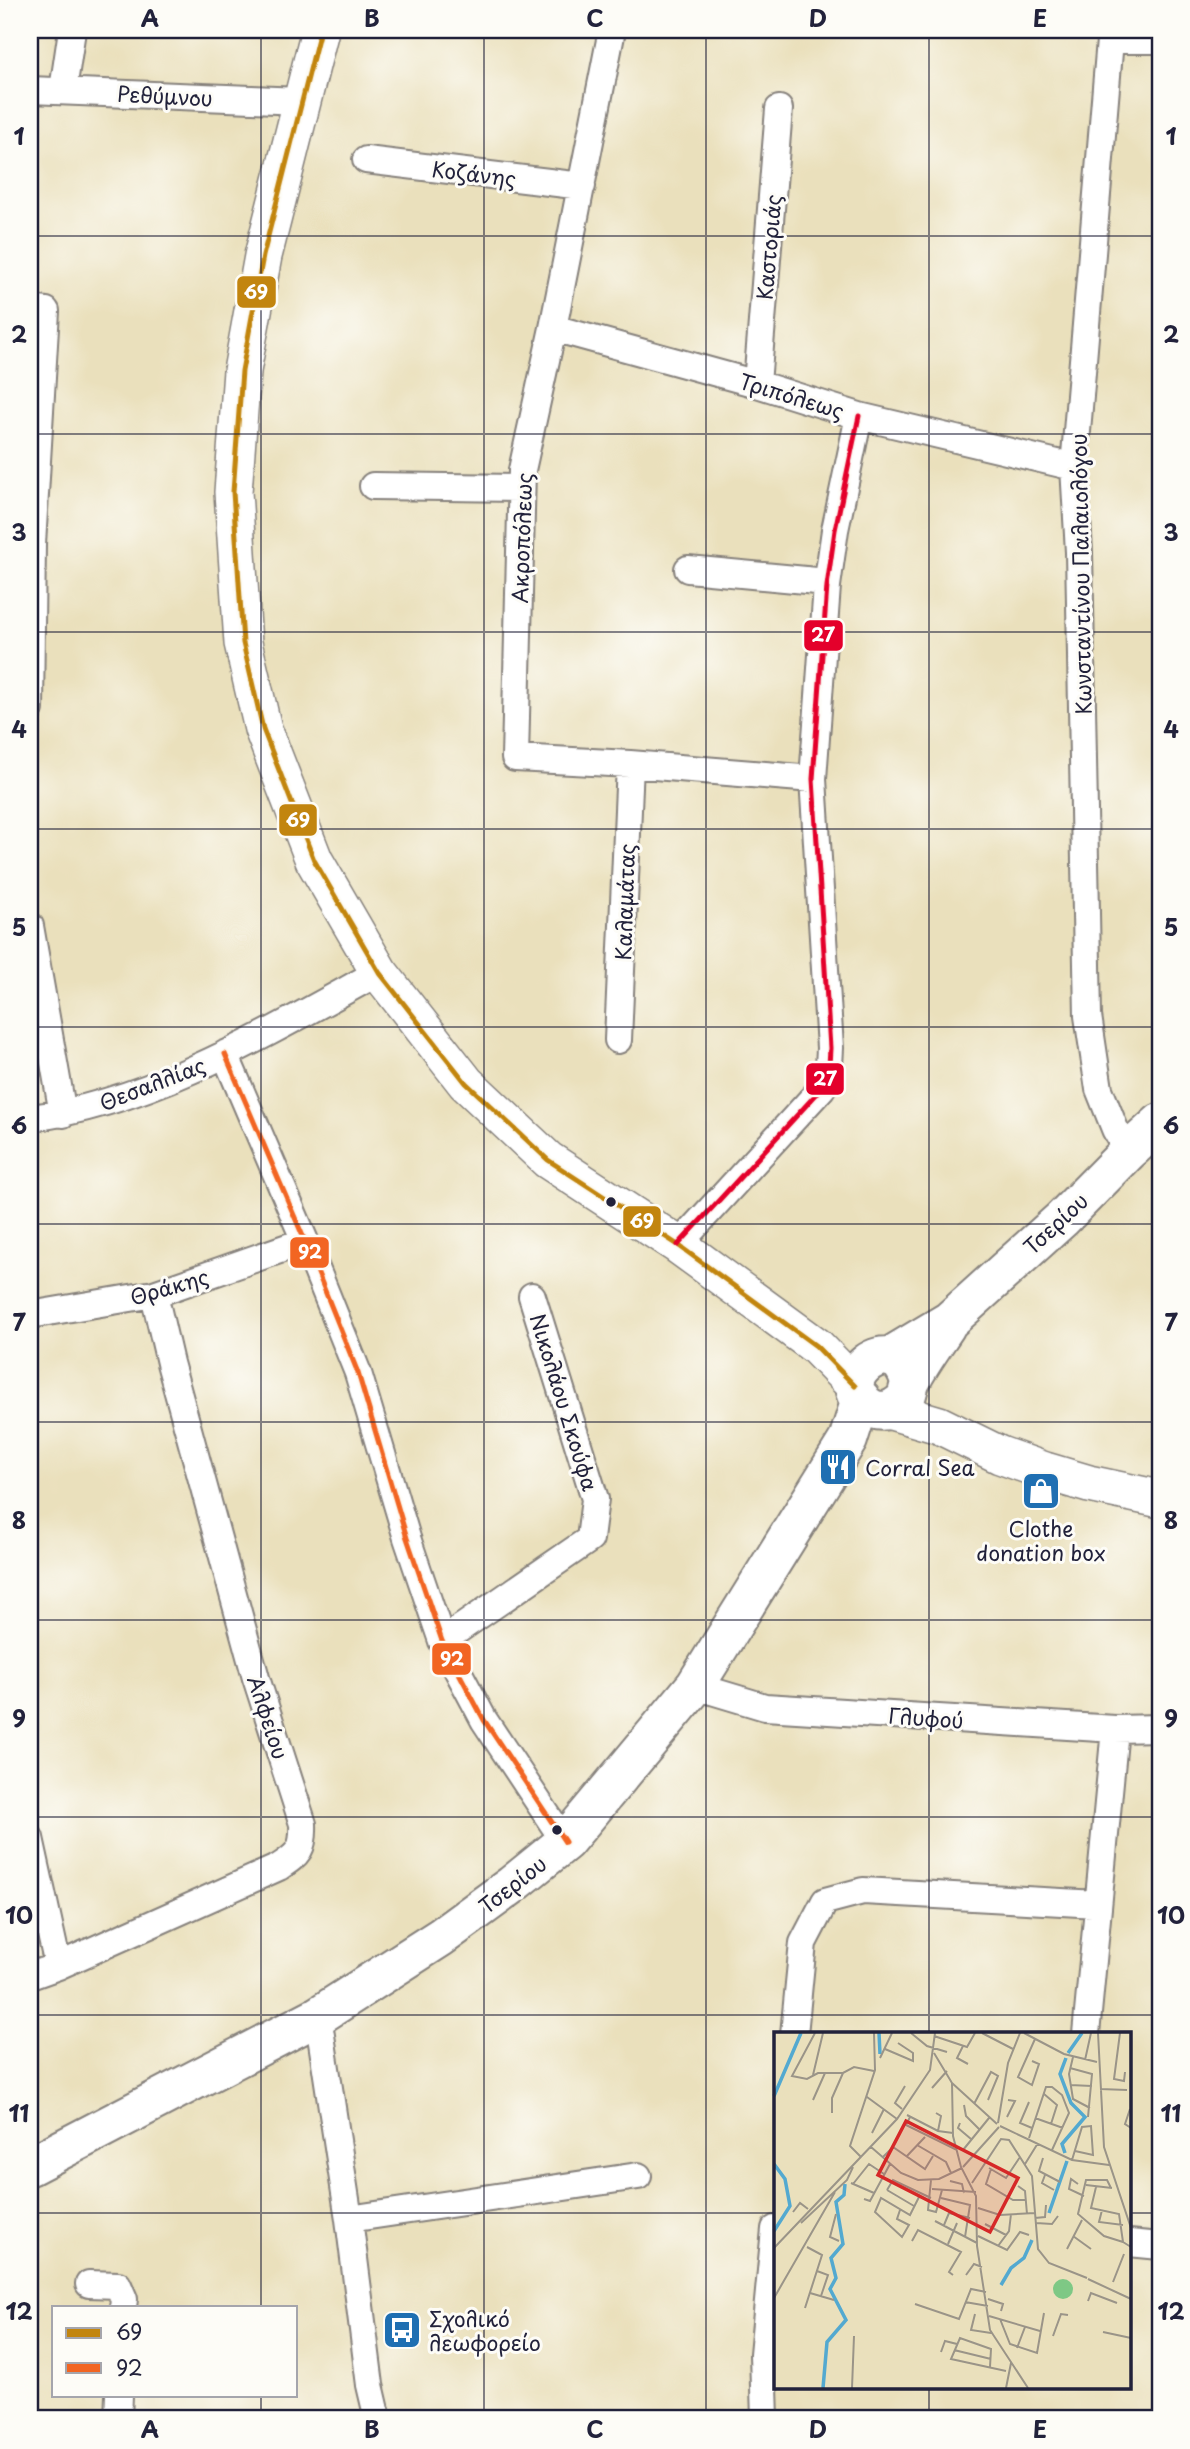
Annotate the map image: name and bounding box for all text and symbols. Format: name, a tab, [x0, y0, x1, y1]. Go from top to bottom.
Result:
text: A	[141, 0, 159, 35]
text: B	[364, 0, 380, 35]
text: C	[586, 0, 604, 35]
text: D	[809, 0, 827, 35]
text: E	[1033, 0, 1047, 35]
street label: Ρεθύμνου	[116, 77, 214, 113]
text: 1	[14, 118, 25, 153]
text: 1	[1166, 118, 1177, 153]
street label: Κοζάνης	[430, 152, 518, 194]
street label: Καστοριάς	[747, 193, 789, 301]
line badge: 69	[236, 275, 277, 309]
text: 69	[244, 277, 268, 305]
text: 2	[11, 316, 27, 351]
text: 2	[1163, 316, 1179, 351]
street label: Τριπόλεως	[736, 364, 848, 426]
street label: Κωνσταντίνου Παλαιολόγου	[1062, 433, 1098, 715]
street label: Ακροπόλεως	[503, 472, 539, 604]
text: 3	[11, 514, 27, 549]
text: 3	[1163, 514, 1179, 549]
line badge: 27	[803, 619, 844, 652]
text: 27	[811, 620, 835, 648]
text: 4	[11, 711, 27, 746]
text: 4	[1163, 711, 1179, 746]
line badge: 69	[278, 803, 318, 837]
text: 69	[286, 805, 310, 833]
street label: Καλαμάτας	[606, 843, 642, 961]
text: 5	[12, 909, 26, 944]
text: 5	[1164, 909, 1178, 944]
street label: Θεσαλλίας	[94, 1048, 210, 1118]
line badge: 27	[805, 1062, 845, 1096]
text: 27	[813, 1064, 837, 1092]
text: 6	[11, 1107, 27, 1142]
text: 6	[1163, 1107, 1179, 1142]
street label: Τσερίου	[1015, 1185, 1095, 1261]
unlabelled marker	[604, 1195, 618, 1209]
line badge: 69	[622, 1205, 662, 1238]
text: 69	[630, 1206, 654, 1234]
line badge: 92	[289, 1236, 330, 1269]
text: 92	[298, 1237, 322, 1265]
street label: Θράκης	[126, 1259, 212, 1313]
text: 7	[12, 1304, 26, 1339]
text: 7	[1164, 1304, 1178, 1339]
street label: Νικολάου Σκούφα	[523, 1309, 607, 1495]
restaurant icon: Corral Sea	[817, 1446, 859, 1488]
place label: Corral Sea	[865, 1451, 974, 1483]
shop icon: Clothe donation box	[1020, 1470, 1062, 1512]
text: 8	[12, 1502, 26, 1537]
text: 8	[1164, 1502, 1178, 1537]
place label: Clothe donation box	[976, 1512, 1106, 1568]
line badge: 92	[431, 1642, 472, 1676]
text: 92	[440, 1644, 464, 1672]
street label: Αλφείου	[240, 1671, 298, 1763]
street label: Γλυφού	[887, 1698, 965, 1736]
text: 9	[12, 1700, 26, 1735]
text: 9	[1164, 1700, 1178, 1735]
unlabelled marker	[550, 1823, 564, 1837]
street label: Τσερίου	[471, 1847, 553, 1921]
text: 10	[5, 1897, 33, 1932]
text: 10	[1157, 1897, 1185, 1932]
inset map	[774, 2032, 1130, 2390]
text: 11	[9, 2095, 30, 2130]
text: 11	[1161, 2095, 1182, 2130]
text: 12	[5, 2293, 33, 2328]
text: 12	[1157, 2293, 1185, 2328]
place label: Σχολικό λεωφορείο	[429, 2302, 541, 2358]
legend	[52, 2306, 298, 2396]
bus stop icon: Σχολικό λεωφορείο	[381, 2309, 423, 2351]
text: 69	[116, 2315, 142, 2347]
text: 92	[116, 2351, 143, 2383]
text: A	[141, 2411, 159, 2446]
text: B	[364, 2411, 380, 2446]
text: C	[586, 2411, 604, 2446]
text: D	[809, 2411, 827, 2446]
text: E	[1033, 2411, 1047, 2446]

